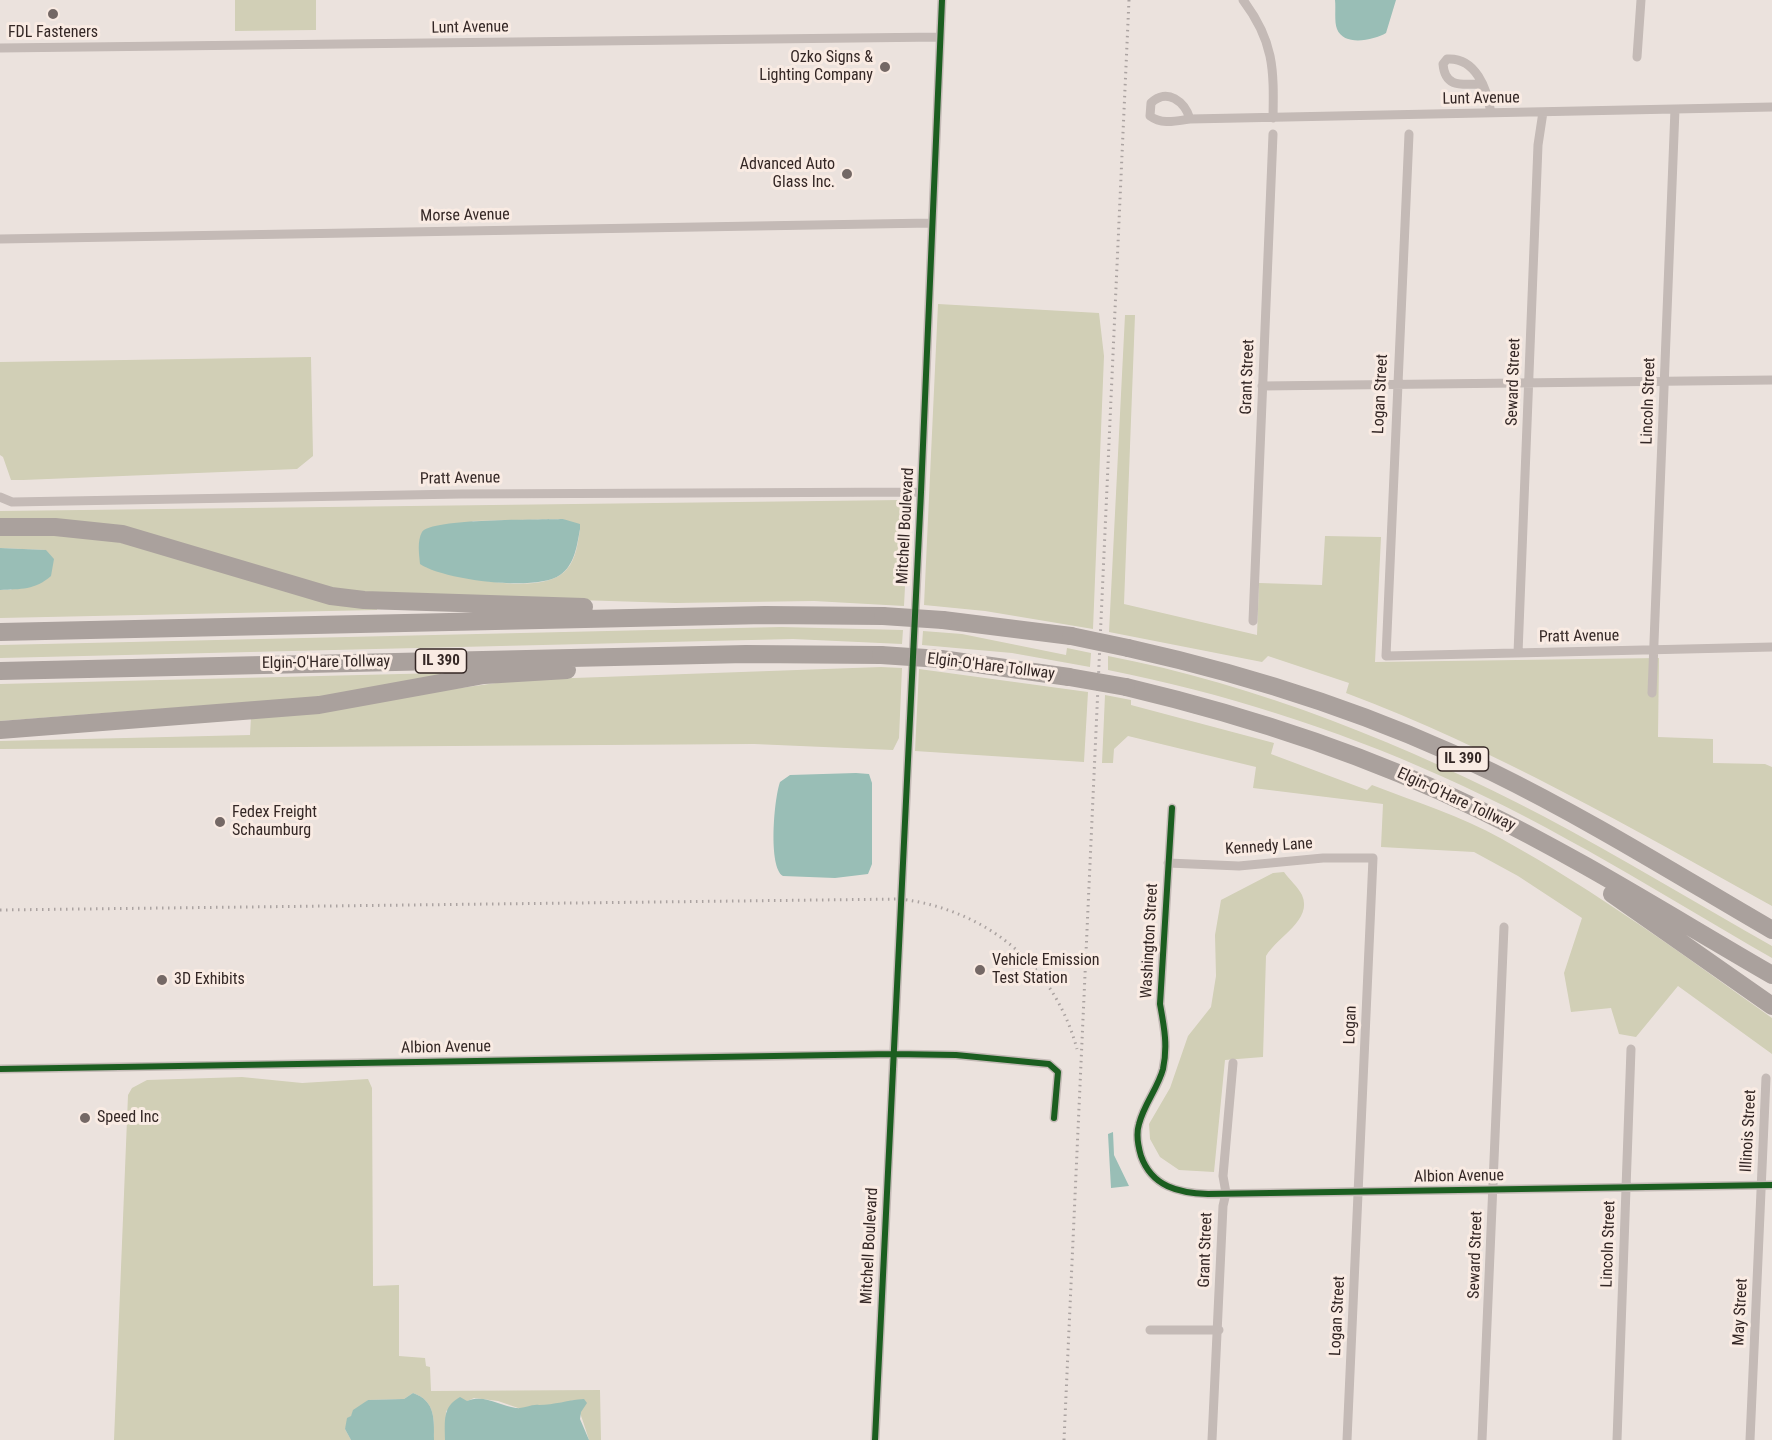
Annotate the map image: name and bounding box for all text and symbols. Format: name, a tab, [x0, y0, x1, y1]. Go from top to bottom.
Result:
marker: FDL Fasteners	[46, 7, 60, 21]
street label: Lunt Avenue	[431, 18, 509, 38]
place label: FDL Fasteners	[8, 23, 98, 43]
place label: Ozko Signs & Lighting Company	[759, 48, 873, 86]
marker: Ozko Signs & Lighting Company	[878, 60, 892, 74]
street label: Lunt Avenue	[1442, 89, 1520, 109]
place label: Advanced Auto Glass Inc.	[740, 155, 835, 193]
marker: Advanced Auto Glass Inc.	[840, 167, 854, 181]
street label: Morse Avenue	[420, 206, 510, 226]
street label: Seward Street	[1503, 338, 1525, 426]
street label: Grant Street	[1237, 339, 1259, 415]
street label: Logan Street	[1369, 353, 1393, 435]
street label: Lincoln Street	[1638, 357, 1660, 445]
street label: Mitchell Boulevard	[893, 467, 919, 585]
street label: Pratt Avenue	[420, 469, 500, 489]
street label: Pratt Avenue	[1539, 627, 1619, 647]
road number: IL 390	[416, 649, 466, 673]
street label: Elgin-O'Hare Tollway	[926, 650, 1056, 684]
street label: Elgin-O'Hare Tollway	[262, 652, 390, 674]
road number: IL 390	[1438, 747, 1488, 771]
street label: Elgin-O'Hare Tollway	[1394, 764, 1518, 836]
place label: Fedex Freight Schaumburg	[232, 803, 317, 841]
marker: Fedex Freight Schaumburg	[213, 815, 227, 829]
street label: Kennedy Lane	[1225, 834, 1313, 860]
street label: Washington Street	[1137, 883, 1163, 999]
place label: Vehicle Emission Test Station	[992, 951, 1099, 989]
marker: Vehicle Emission Test Station	[973, 963, 987, 977]
place label: 3D Exhibits	[174, 970, 245, 990]
marker: 3D Exhibits	[155, 973, 169, 987]
street label: Logan	[1341, 1005, 1361, 1045]
street label: Albion Avenue	[401, 1038, 491, 1058]
street label: Illinois Street	[1737, 1089, 1761, 1173]
place label: Speed Inc	[97, 1108, 159, 1128]
marker: Speed Inc	[78, 1111, 92, 1125]
street label: Albion Avenue	[1414, 1167, 1504, 1187]
street label: Mitchell Boulevard	[857, 1187, 883, 1305]
street label: Lincoln Street	[1598, 1200, 1620, 1288]
street label: Seward Street	[1465, 1211, 1487, 1299]
street label: Grant Street	[1195, 1212, 1217, 1288]
street label: Logan Street	[1326, 1275, 1350, 1357]
street label: May Street	[1730, 1278, 1752, 1346]

